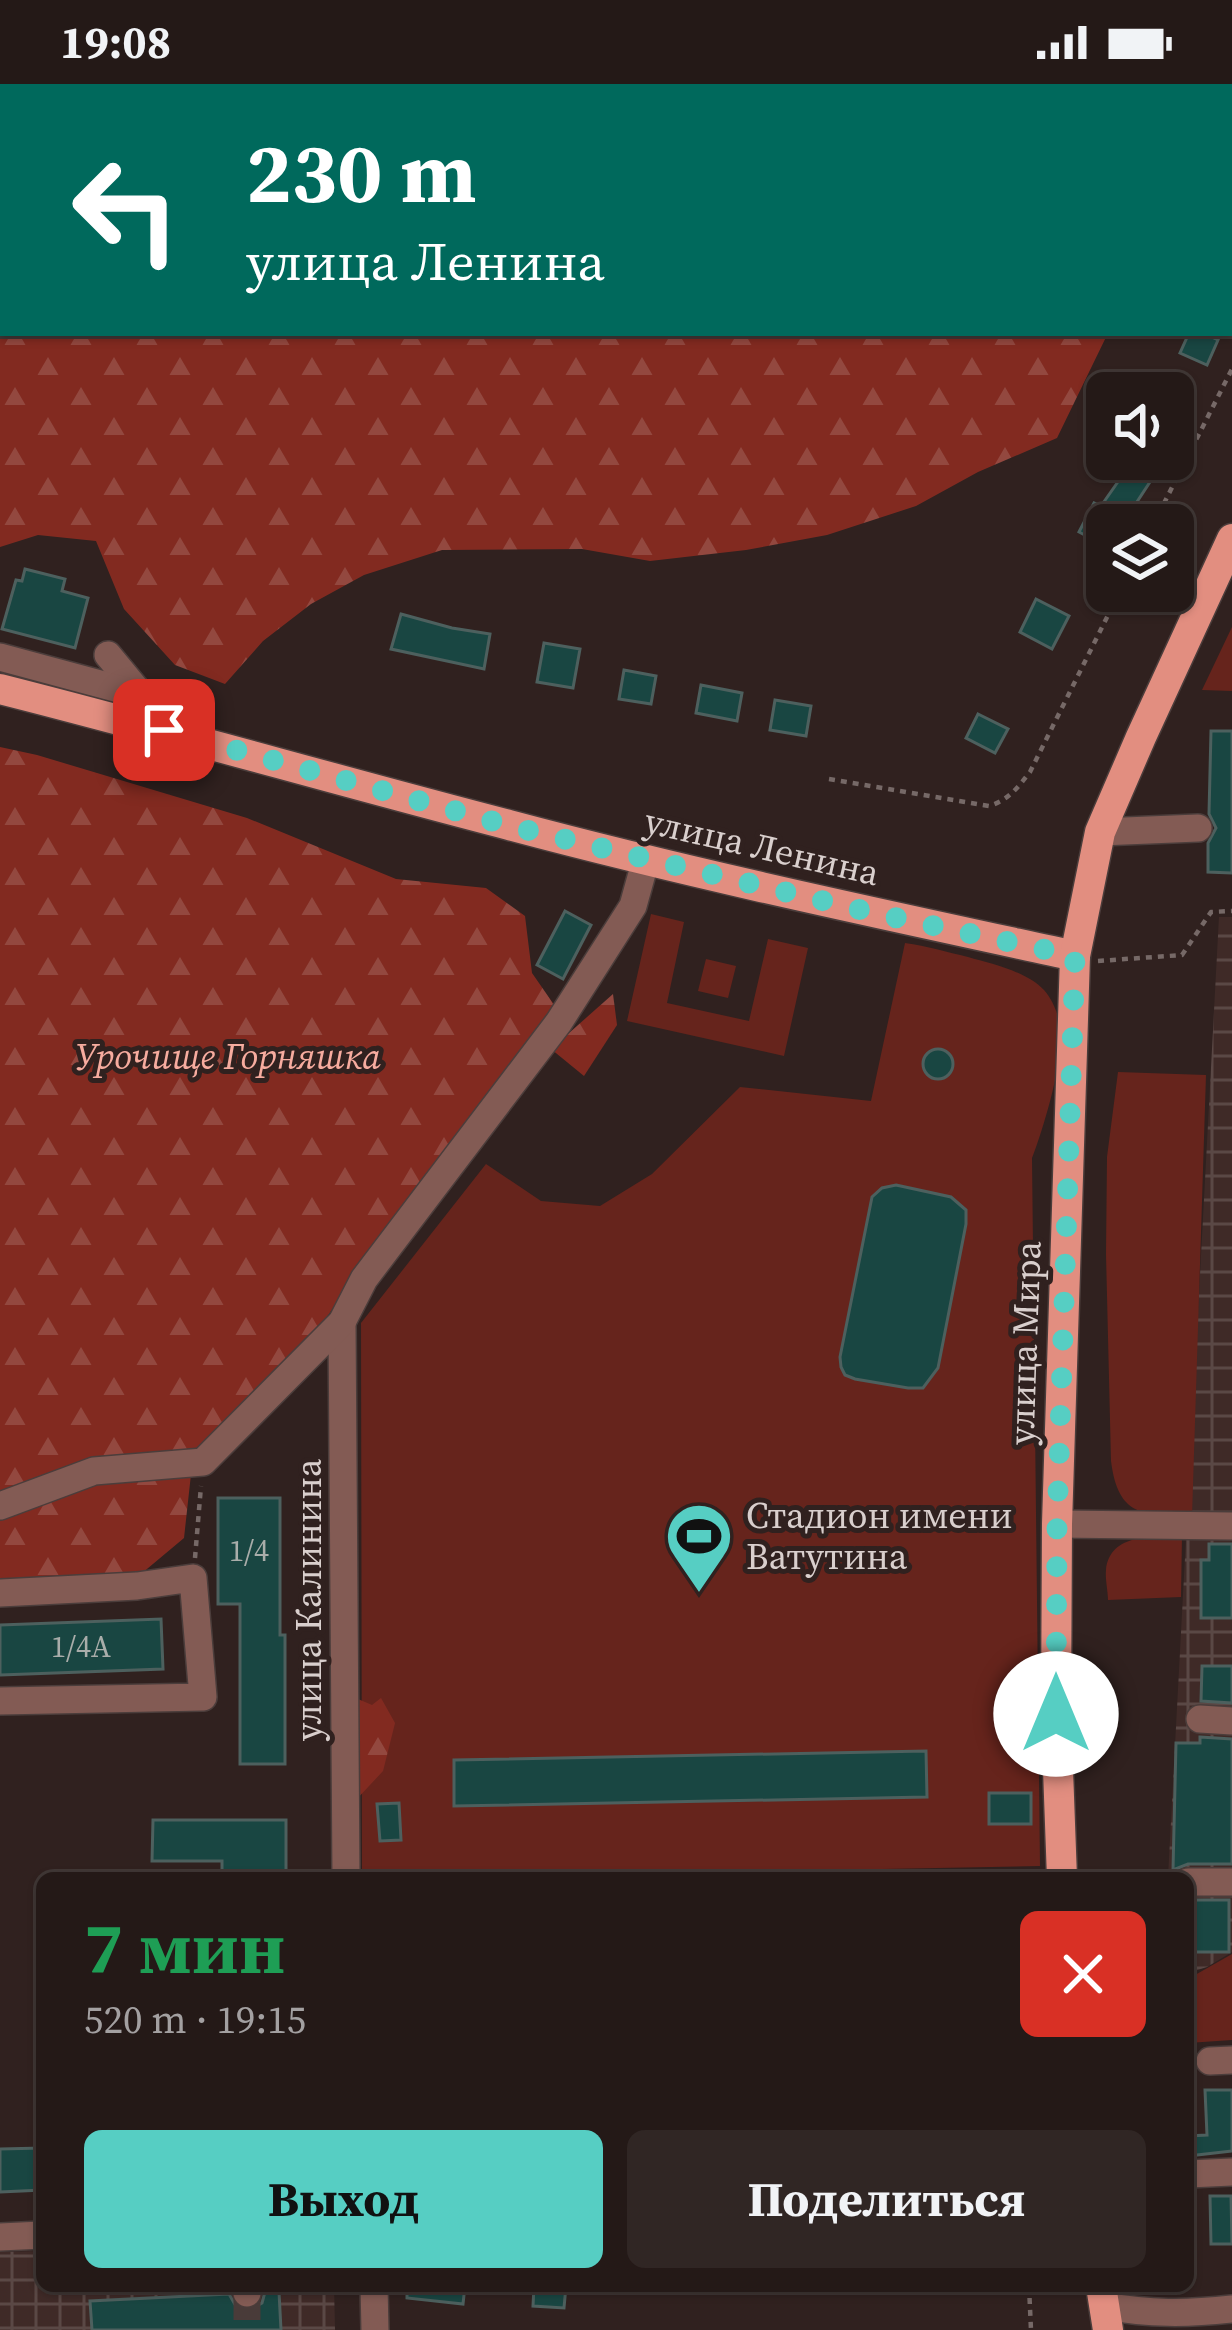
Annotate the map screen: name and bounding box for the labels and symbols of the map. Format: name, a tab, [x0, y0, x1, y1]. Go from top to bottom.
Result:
pin	[113, 679, 215, 781]
street label: улица Ленина	[640, 796, 885, 897]
park label: Урочище Горняшка	[75, 1032, 381, 1081]
street label: улица Мира	[996, 1239, 1053, 1446]
street label: улица Калинина	[284, 1458, 333, 1741]
place label: Стадион имени Ватутина	[746, 1491, 1013, 1581]
sports icon: Стадион имени Ватутина	[664, 1501, 734, 1595]
house number: 1/4	[229, 1530, 269, 1571]
house number: 1/4А	[51, 1626, 111, 1667]
position arrow	[993, 1651, 1119, 1777]

